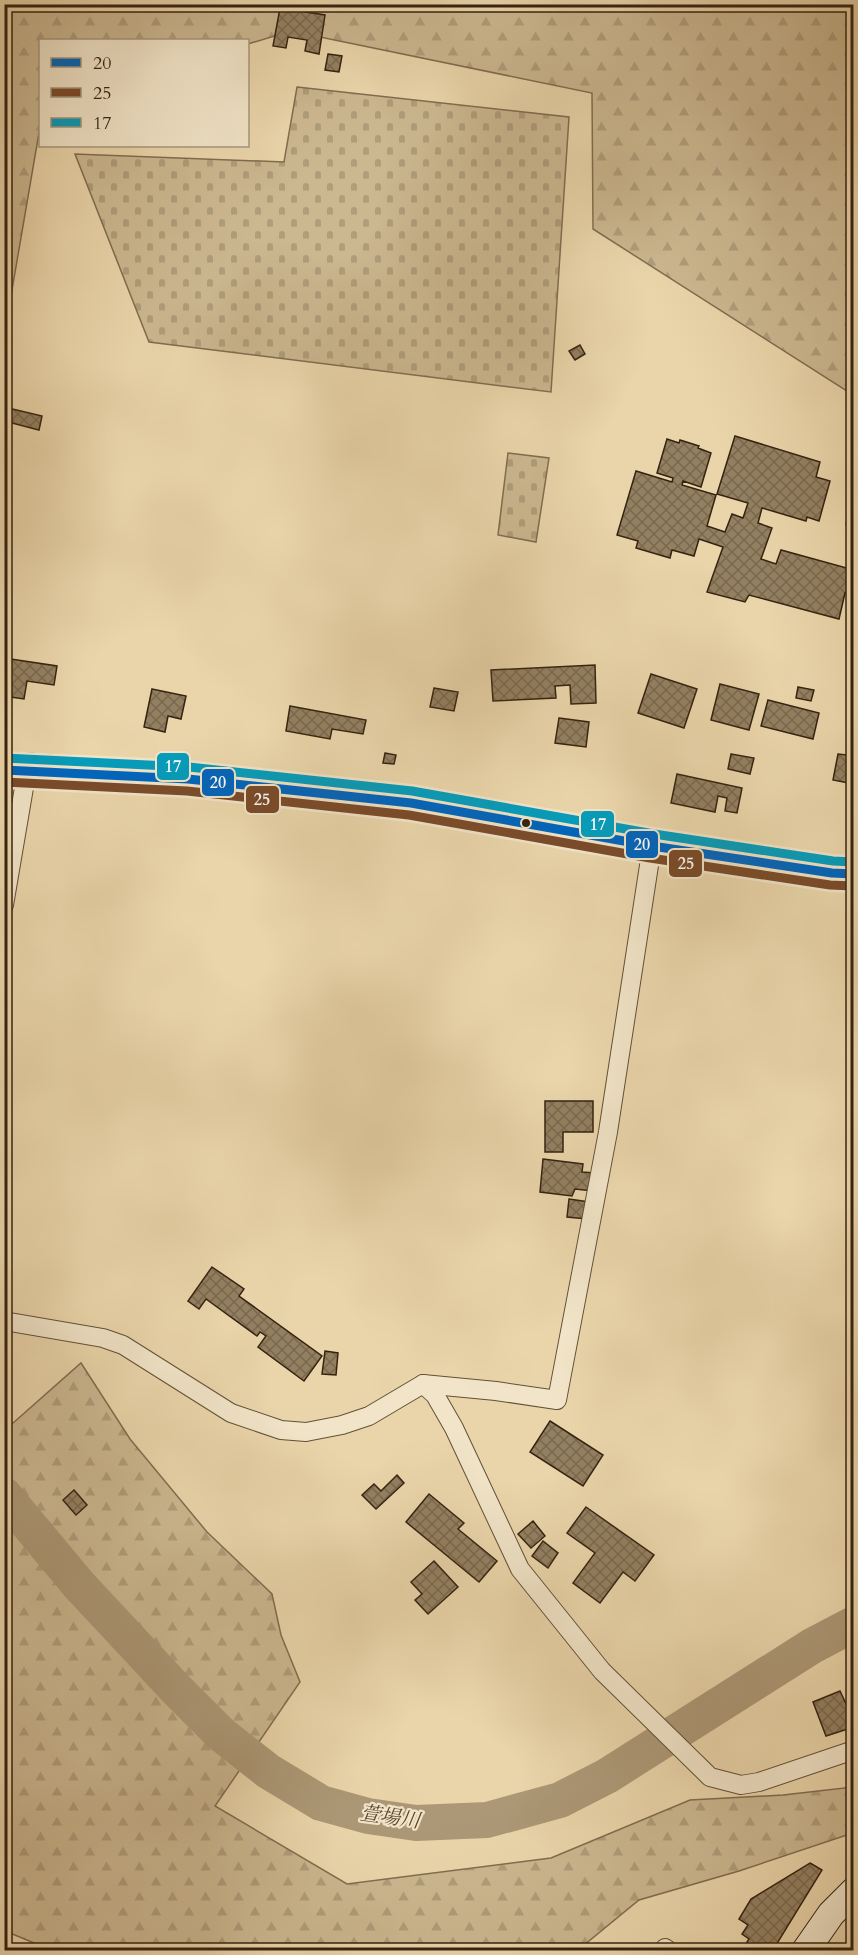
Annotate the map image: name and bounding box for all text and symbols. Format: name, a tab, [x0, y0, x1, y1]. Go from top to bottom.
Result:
legend	[39, 39, 249, 147]
text: 20	[93, 51, 111, 76]
text: 25	[93, 81, 111, 106]
text: 17	[93, 111, 111, 136]
line badge: 17	[156, 752, 190, 781]
text: 17	[165, 756, 181, 778]
line badge: 20	[201, 768, 235, 797]
text: 20	[210, 772, 226, 794]
line badge: 25	[245, 785, 280, 814]
text: 25	[254, 789, 270, 811]
line badge: 17	[580, 810, 615, 838]
text: 17	[590, 814, 606, 836]
unlabelled marker	[520, 817, 532, 829]
line badge: 20	[625, 830, 659, 859]
text: 20	[634, 834, 650, 856]
line badge: 25	[668, 849, 703, 878]
text: 25	[678, 853, 694, 875]
water label: 萱場川	[358, 1799, 424, 1835]

